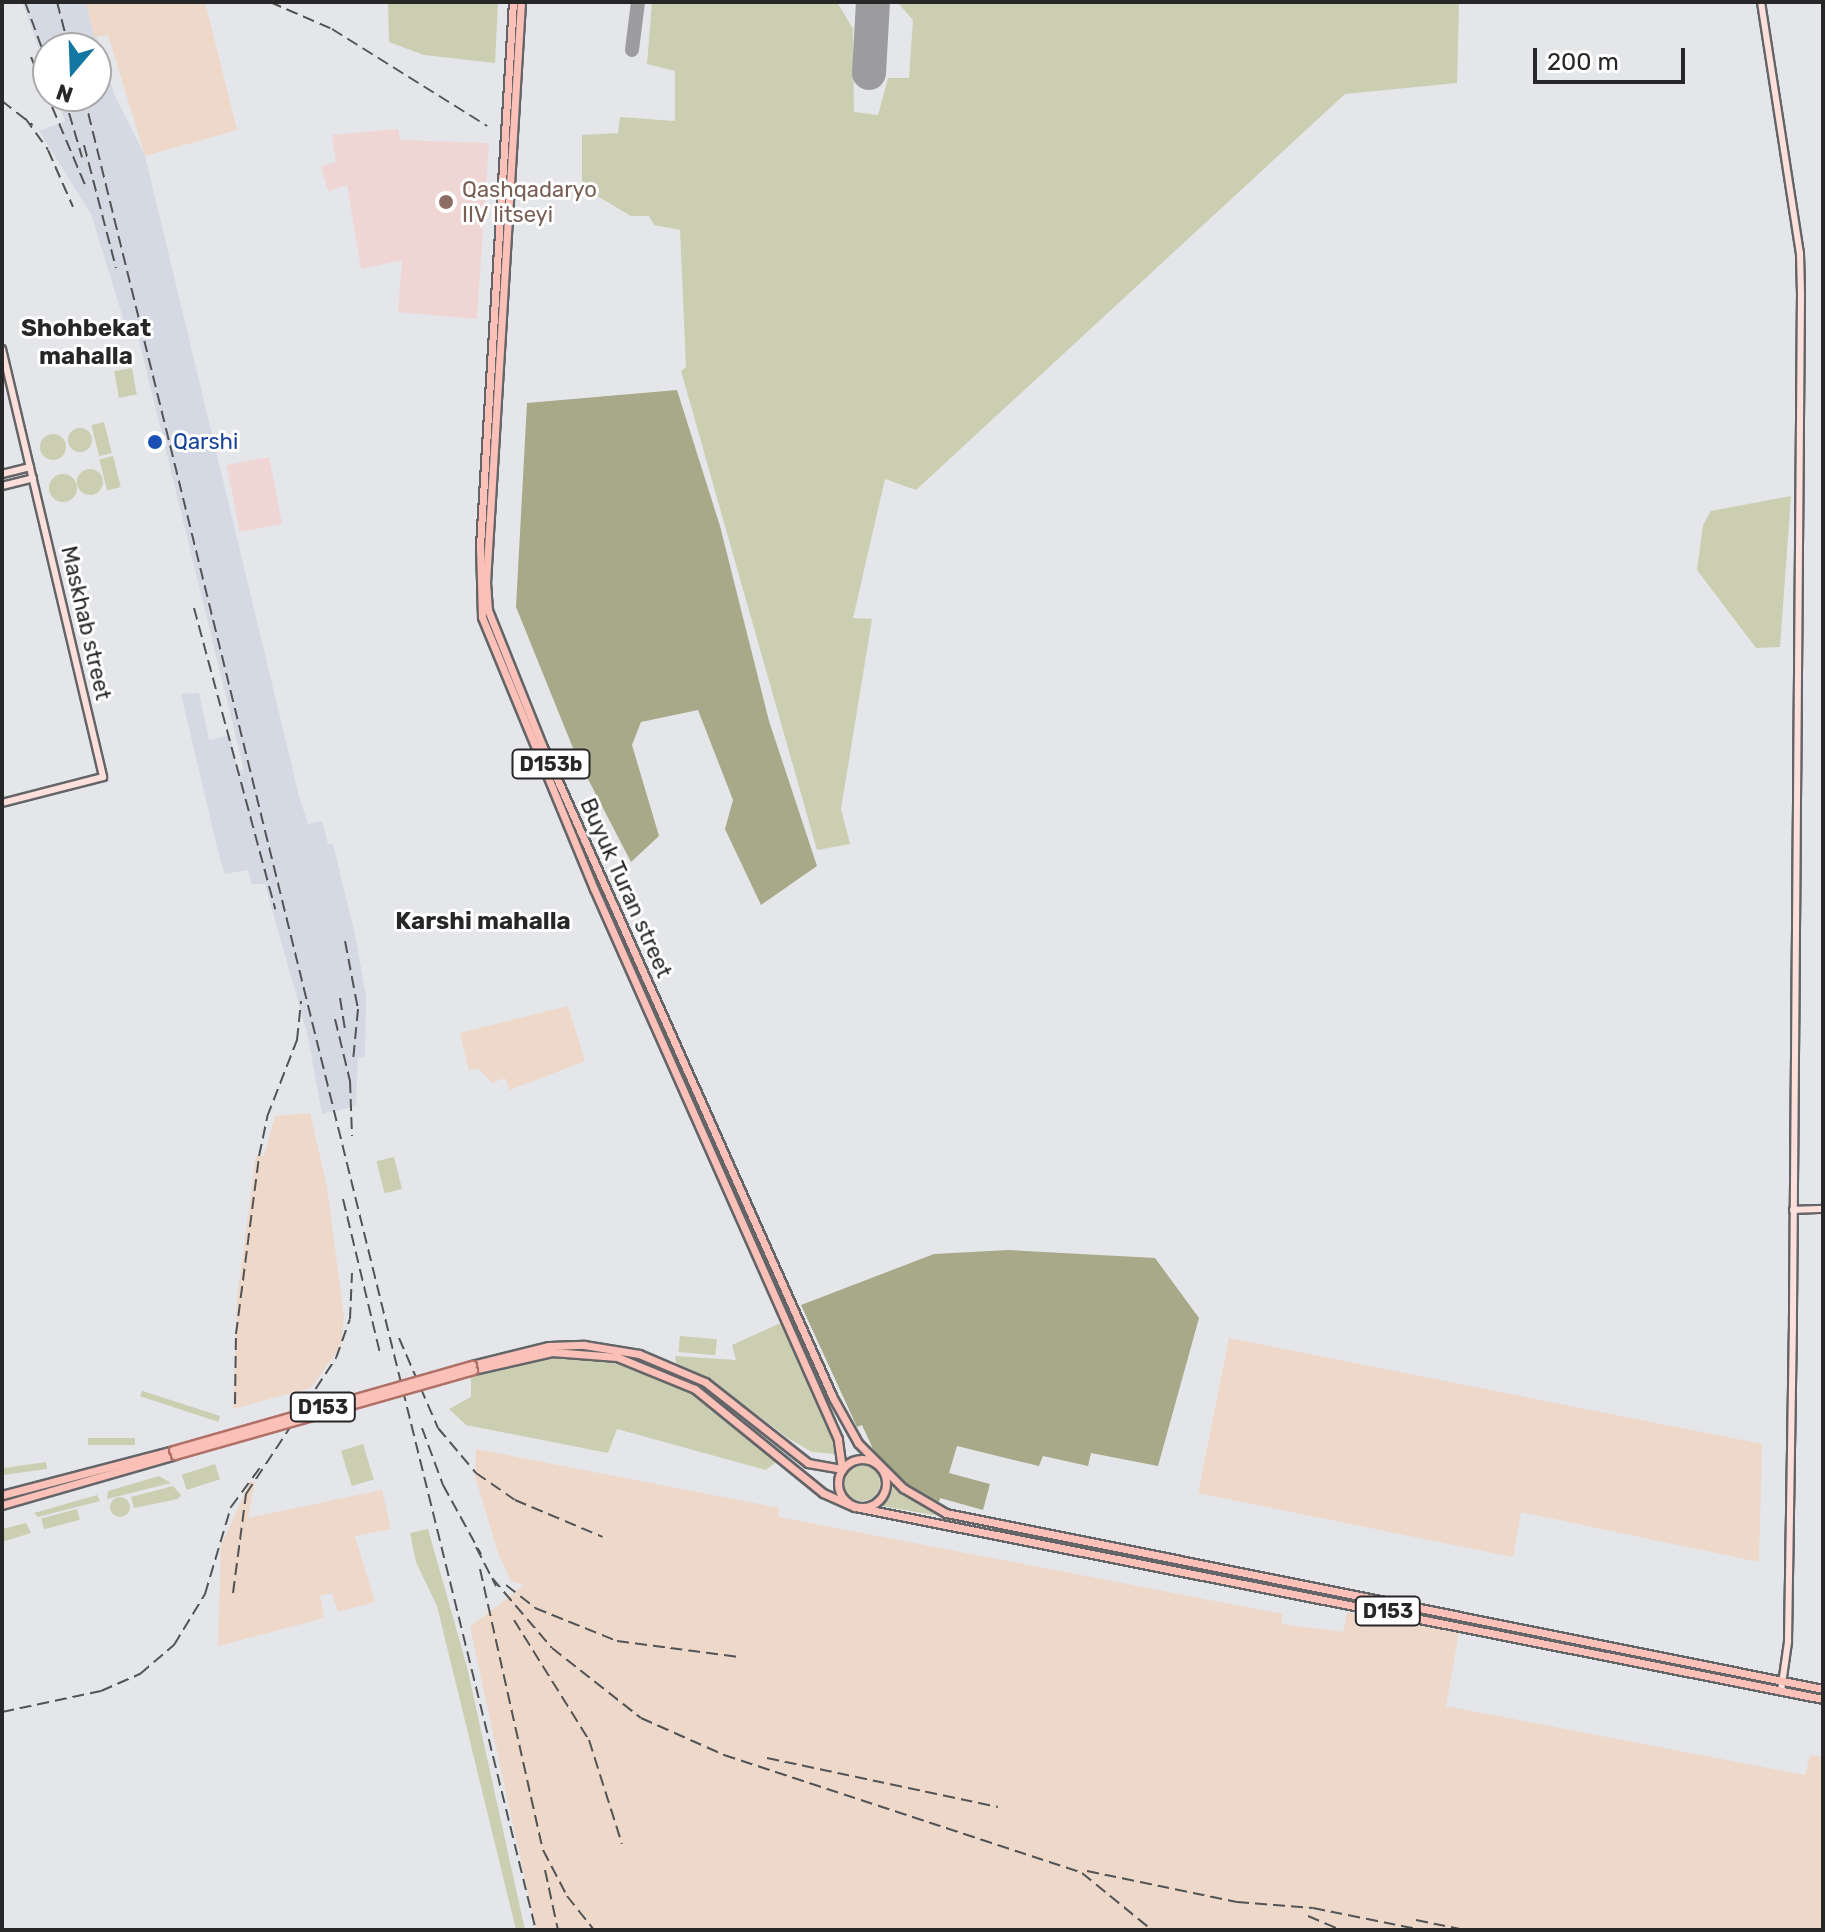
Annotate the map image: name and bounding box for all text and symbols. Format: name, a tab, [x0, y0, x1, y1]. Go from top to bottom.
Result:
north arrow	[32, 32, 112, 112]
scale bar	[1537, 32, 1689, 82]
text: 200 m	[1547, 48, 1619, 76]
text: N	[53, 78, 77, 109]
place label: Qashqadaryo IIV litseyi	[462, 176, 597, 228]
marker: Qashqadaryo IIV litseyi	[437, 193, 455, 211]
district label: Shohbekat mahalla	[21, 315, 151, 371]
place label: Qarshi	[173, 429, 238, 455]
marker: Qarshi	[144, 431, 166, 453]
street label: Maskhab street	[55, 543, 117, 703]
road number: D153b	[511, 748, 591, 780]
street label: Buyuk Turan street	[574, 794, 678, 982]
district label: Karshi mahalla	[395, 908, 571, 936]
road number: D153	[289, 1391, 357, 1423]
road number: D153	[1354, 1595, 1422, 1627]

